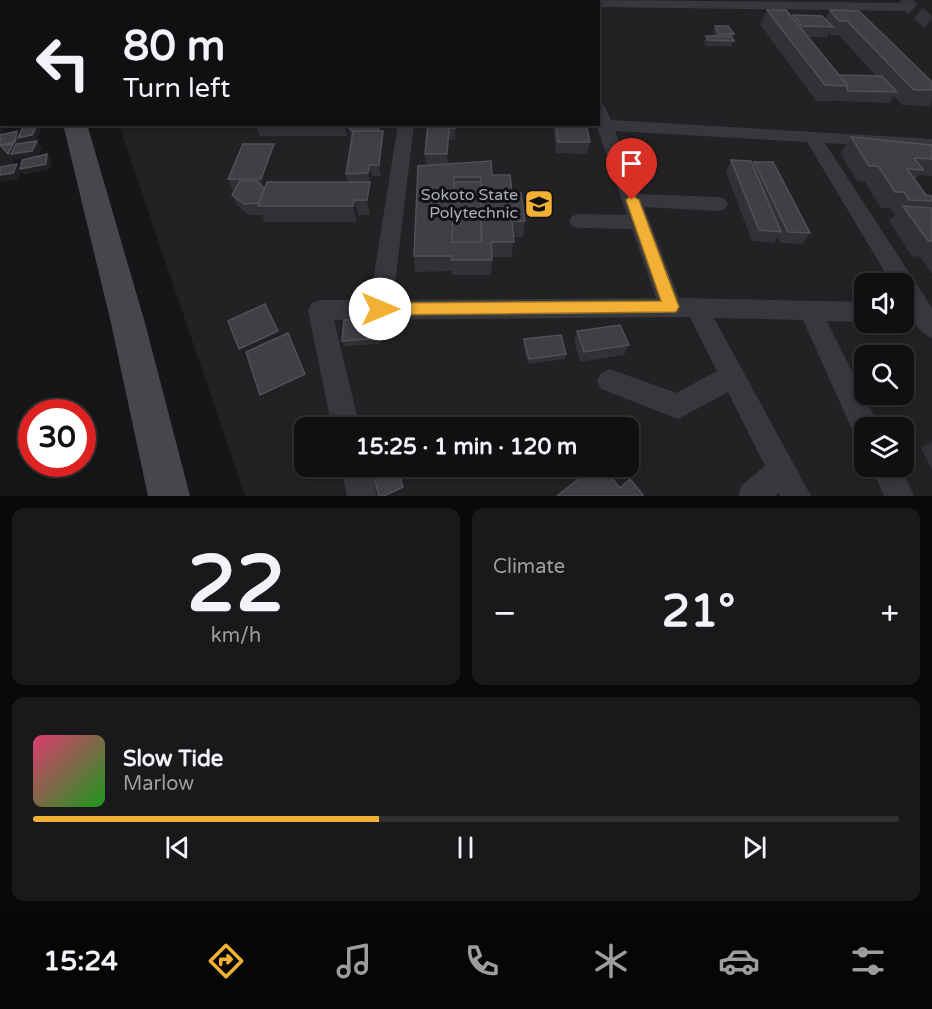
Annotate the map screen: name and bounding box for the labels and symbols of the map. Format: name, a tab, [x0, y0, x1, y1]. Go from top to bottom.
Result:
pin	[606, 138, 657, 200]
place label: Sokoto State Polytechnic	[421, 185, 518, 223]
school or university icon: Sokoto State Polytechnic	[523, 188, 555, 220]
position arrow	[348, 277, 412, 341]
speed limit sign: 30	[18, 399, 96, 477]

